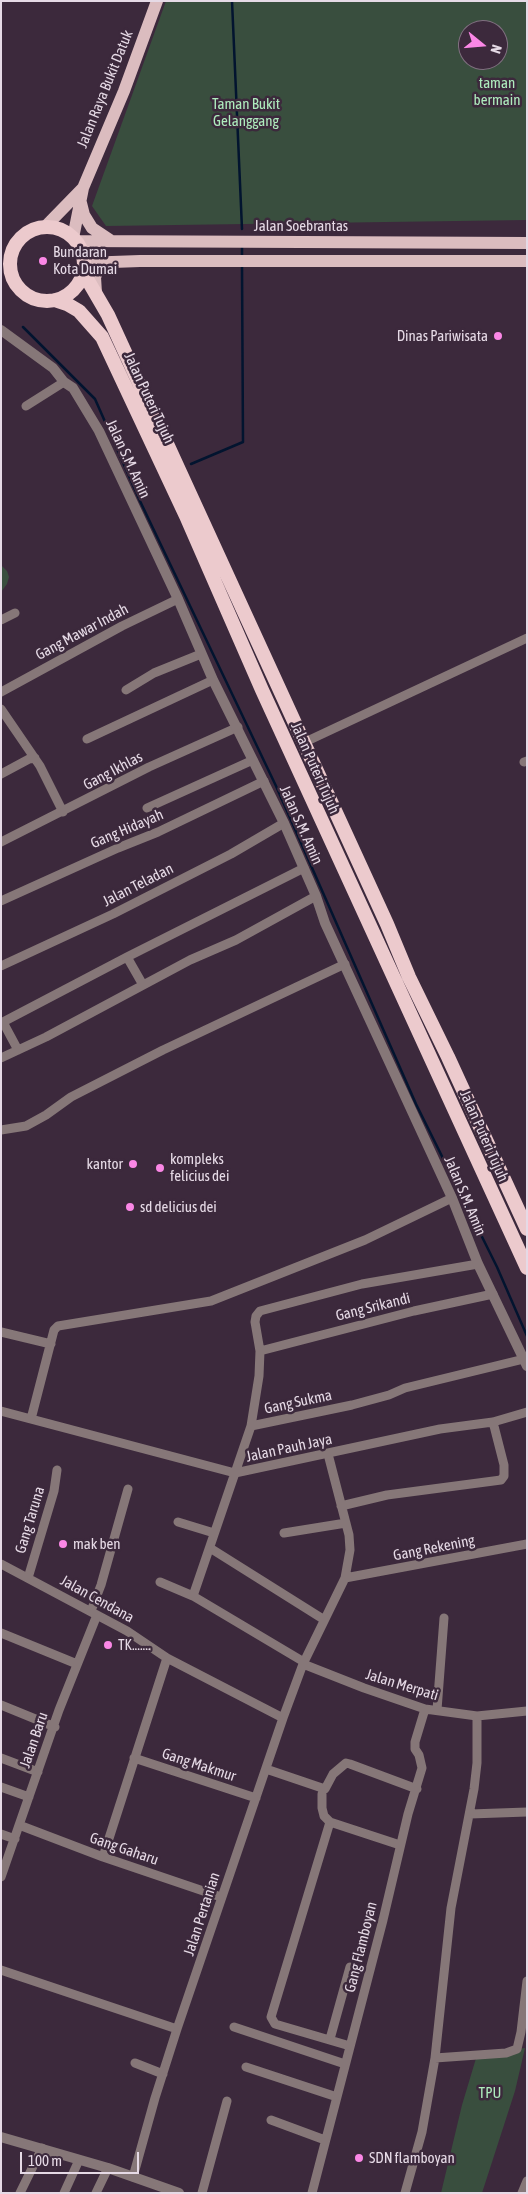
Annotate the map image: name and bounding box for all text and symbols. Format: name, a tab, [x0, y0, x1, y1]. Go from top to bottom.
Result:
north arrow	[458, 20, 508, 70]
street label: Jalan Raya Bukit Datuk	[73, 27, 137, 151]
text: N	[488, 43, 505, 55]
park label: taman bermain	[474, 74, 520, 109]
park label: Taman Bukit Gelanggang	[212, 95, 280, 130]
street label: Jalan Soebrantas	[254, 217, 348, 235]
place label: Bundaran Kota Dumai	[53, 243, 117, 278]
marker: Bundaran Kota Dumai	[37, 255, 49, 267]
place label: Dinas Pariwisata	[397, 327, 488, 345]
marker: Dinas Pariwisata	[492, 330, 504, 342]
street label: Jalan Puteri Tujuh	[120, 350, 178, 446]
street label: Jalan S.M. Amin	[102, 417, 154, 501]
street label: Gang Mawar Indah	[33, 600, 131, 664]
street label: Jalan Puteri Tujuh	[287, 719, 343, 817]
street label: Gang Ikhlas	[80, 748, 146, 794]
street label: Jalan S.M. Amin	[276, 783, 326, 867]
street label: Gang Hidayah	[88, 806, 166, 852]
street label: Jalan Teladan	[100, 860, 176, 910]
street label: Jalan Puteri Tujuh	[456, 1087, 512, 1185]
place label: kompleks felicius dei	[170, 1150, 229, 1185]
street label: Jalan S.M. Amin	[440, 1154, 490, 1238]
place label: kantor	[87, 1155, 123, 1173]
marker: kantor	[127, 1158, 139, 1170]
marker: kompleks felicius dei	[154, 1162, 166, 1174]
place label: sd delicius dei	[140, 1198, 217, 1216]
marker: sd delicius dei	[124, 1201, 136, 1213]
street label: Gang Srikandi	[334, 1289, 412, 1325]
street label: Gang Sukma	[263, 1386, 333, 1418]
street label: Jalan Pauh Jaya	[244, 1430, 334, 1466]
street label: Gang Taruna	[11, 1484, 49, 1556]
street label: Gang Rekening	[392, 1531, 476, 1565]
place label: mak ben	[73, 1535, 121, 1553]
marker: mak ben	[57, 1538, 69, 1550]
street label: Jalan Cendana	[57, 1571, 137, 1627]
place label: TK.......	[118, 1636, 151, 1654]
marker: TK.......	[102, 1639, 114, 1651]
street label: Jalan Merpati	[363, 1665, 441, 1705]
street label: Jalan Baru	[16, 1710, 52, 1770]
street label: Gang Makmur	[160, 1745, 238, 1785]
street label: Gang Gaharu	[87, 1829, 161, 1869]
street label: Jalan Pertanian	[180, 1870, 224, 1958]
street label: Gang Flamboyan	[341, 1900, 381, 1994]
park label: TPU	[479, 2084, 501, 2102]
scale bar	[22, 2142, 141, 2174]
place label: SDN flamboyan	[369, 2149, 455, 2167]
text: 100 m	[28, 2152, 62, 2169]
marker: SDN flamboyan	[353, 2152, 365, 2164]

